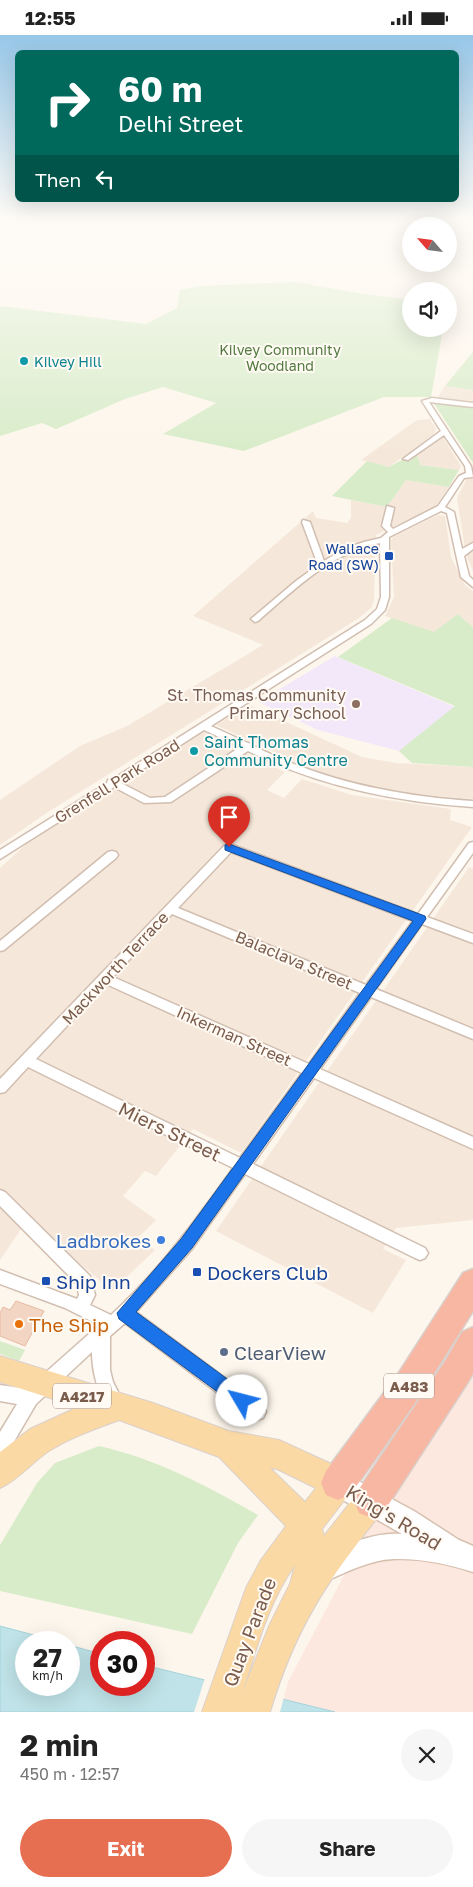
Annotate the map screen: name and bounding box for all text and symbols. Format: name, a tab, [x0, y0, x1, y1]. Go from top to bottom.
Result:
text: 12:55	[25, 6, 76, 29]
text: 60 m	[118, 68, 202, 110]
icon: right	[35, 70, 100, 135]
text: Delhi Street	[118, 110, 243, 137]
icon: left	[91, 165, 119, 193]
text: Then	[35, 168, 81, 191]
north arrow	[402, 217, 458, 273]
map controls	[402, 217, 457, 337]
button: sound	[402, 282, 457, 337]
park label: Kilvey Community Woodland	[219, 341, 341, 374]
place label: Kilvey Hill	[34, 353, 102, 370]
marker: Kilvey Hill	[18, 355, 30, 367]
place label: Wallace Road (SW)	[308, 540, 379, 573]
marker: Wallace Road (SW)	[383, 550, 395, 562]
place label: St. Thomas Community Primary School	[167, 685, 346, 723]
marker: St. Thomas Community Primary School	[350, 698, 362, 710]
place label: Saint Thomas Community Centre	[204, 732, 348, 770]
street label: Grenfell Park Road	[51, 734, 183, 828]
marker: Saint Thomas Community Centre	[188, 745, 200, 757]
pin	[208, 796, 250, 847]
icon: arrive	[215, 803, 243, 831]
street label: Mackworth Terrace	[58, 907, 172, 1029]
street label: Balaclava Street	[232, 926, 356, 994]
street label: Inkerman Street	[174, 1002, 294, 1070]
street label: Miers Street	[115, 1096, 225, 1166]
place label: Ladbrokes	[56, 1229, 151, 1252]
marker: Ladbrokes	[155, 1234, 167, 1246]
place label: Dockers Club	[207, 1261, 328, 1284]
marker: Dockers Club	[191, 1266, 203, 1278]
place label: Ship Inn	[56, 1270, 131, 1293]
marker: Ship Inn	[40, 1275, 52, 1287]
place label: The Ship	[29, 1313, 109, 1336]
marker: The Ship	[13, 1318, 25, 1330]
place label: ClearView	[234, 1341, 326, 1364]
marker: ClearView	[218, 1346, 230, 1358]
road number: A483	[384, 1373, 434, 1399]
position arrow	[215, 1374, 267, 1426]
road number: A4217	[53, 1383, 111, 1409]
street label: King's Road	[342, 1480, 446, 1554]
street label: Quay Parade	[218, 1574, 280, 1690]
speed limit sign: 30	[90, 1631, 155, 1696]
text: 27	[33, 1642, 62, 1673]
text: km/h	[32, 1668, 63, 1683]
text: 2 min	[20, 1727, 98, 1763]
button: close	[401, 1729, 453, 1781]
text: 450 m · 12:57	[20, 1764, 120, 1784]
button: Exit	[20, 1819, 232, 1877]
button: Share	[242, 1819, 453, 1877]

